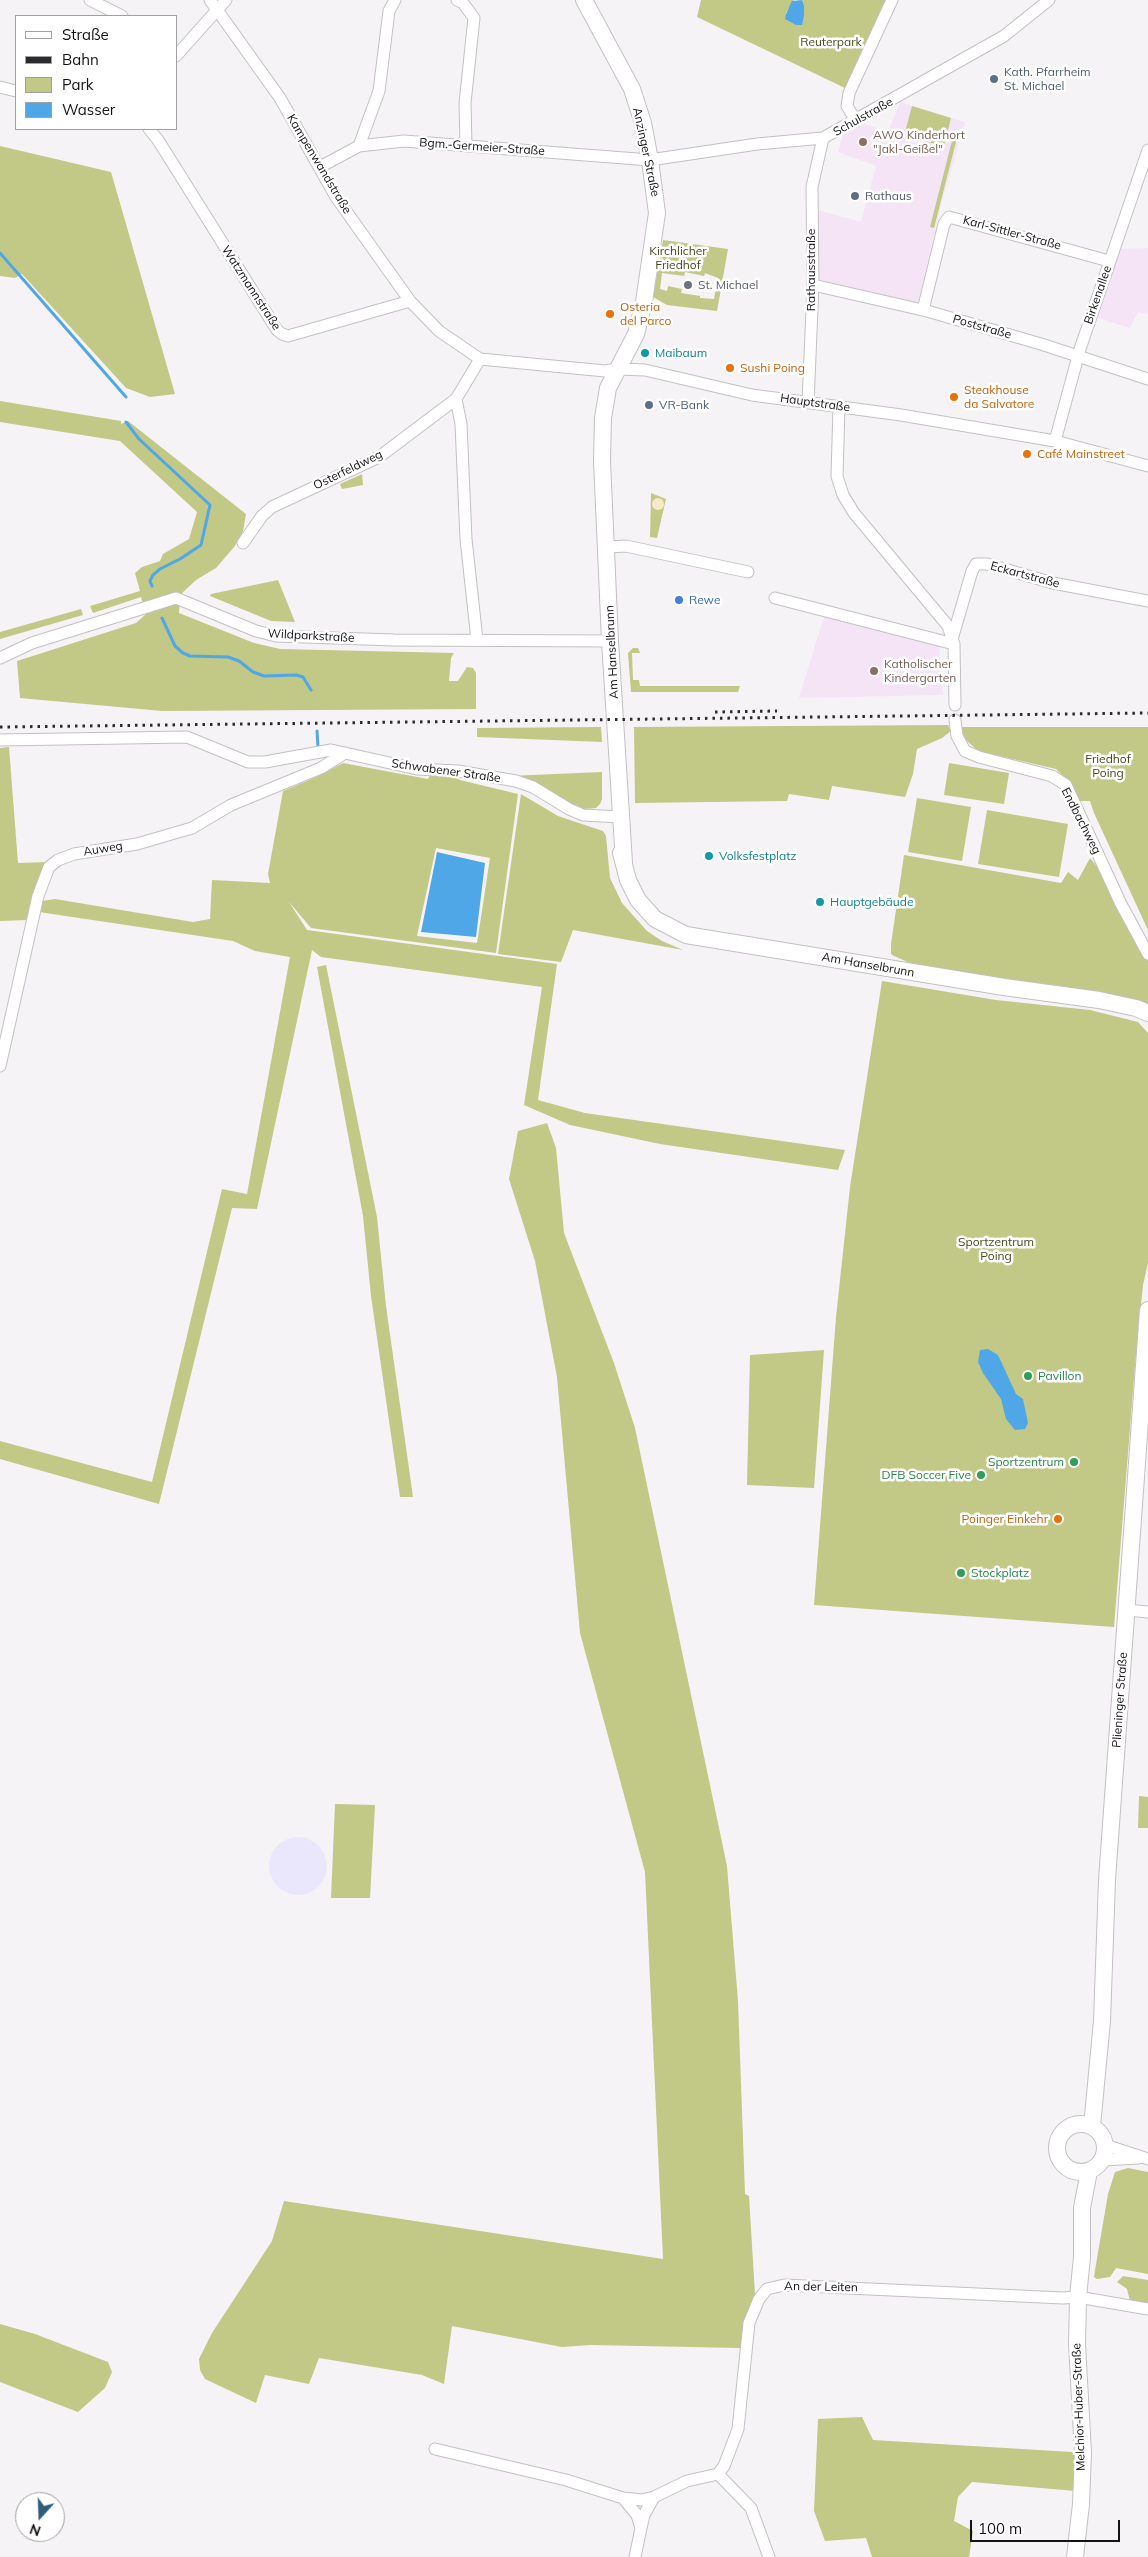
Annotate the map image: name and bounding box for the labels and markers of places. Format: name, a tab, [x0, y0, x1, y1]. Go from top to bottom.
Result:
place label: Kath. Pfarrheim St. Michael	[1004, 65, 1091, 93]
marker: Kath. Pfarrheim St. Michael	[988, 73, 1000, 85]
place label: AWO Kinderhort "Jakl-Geißel"	[873, 128, 965, 156]
marker: AWO Kinderhort "Jakl-Geißel"	[857, 136, 869, 148]
place label: Rathaus	[865, 189, 912, 203]
marker: Rathaus	[849, 190, 861, 202]
place label: St. Michael	[698, 278, 758, 292]
marker: St. Michael	[682, 279, 694, 291]
place label: Osteria del Parco	[620, 300, 671, 328]
marker: Osteria del Parco	[604, 308, 616, 320]
place label: Maibaum	[655, 346, 707, 360]
marker: Maibaum	[639, 347, 651, 359]
place label: Sushi Poing	[740, 361, 805, 375]
marker: Sushi Poing	[724, 362, 736, 374]
place label: Steakhouse da Salvatore	[964, 383, 1034, 411]
marker: Steakhouse da Salvatore	[948, 391, 960, 403]
place label: VR-Bank	[659, 398, 709, 412]
marker: VR-Bank	[643, 399, 655, 411]
place label: Café Mainstreet	[1037, 447, 1125, 461]
marker: Café Mainstreet	[1021, 448, 1033, 460]
place label: Rewe	[689, 593, 720, 607]
marker: Rewe	[673, 594, 685, 606]
place label: Katholischer Kindergarten	[884, 657, 956, 685]
marker: Katholischer Kindergarten	[868, 665, 880, 677]
place label: Volksfestplatz	[719, 849, 797, 863]
marker: Volksfestplatz	[703, 850, 715, 862]
place label: Hauptgebäude	[830, 895, 913, 909]
marker: Hauptgebäude	[814, 896, 826, 908]
place label: Pavillon	[1038, 1369, 1081, 1383]
marker: Pavillon	[1022, 1370, 1034, 1382]
place label: Sportzentrum	[988, 1455, 1064, 1469]
marker: Sportzentrum	[1068, 1456, 1080, 1468]
place label: DFB Soccer Five	[882, 1468, 971, 1482]
marker: DFB Soccer Five	[975, 1469, 987, 1481]
place label: Poinger Einkehr	[962, 1512, 1048, 1526]
marker: Poinger Einkehr	[1052, 1513, 1064, 1525]
place label: Stockplatz	[971, 1566, 1029, 1580]
marker: Stockplatz	[955, 1567, 967, 1579]

